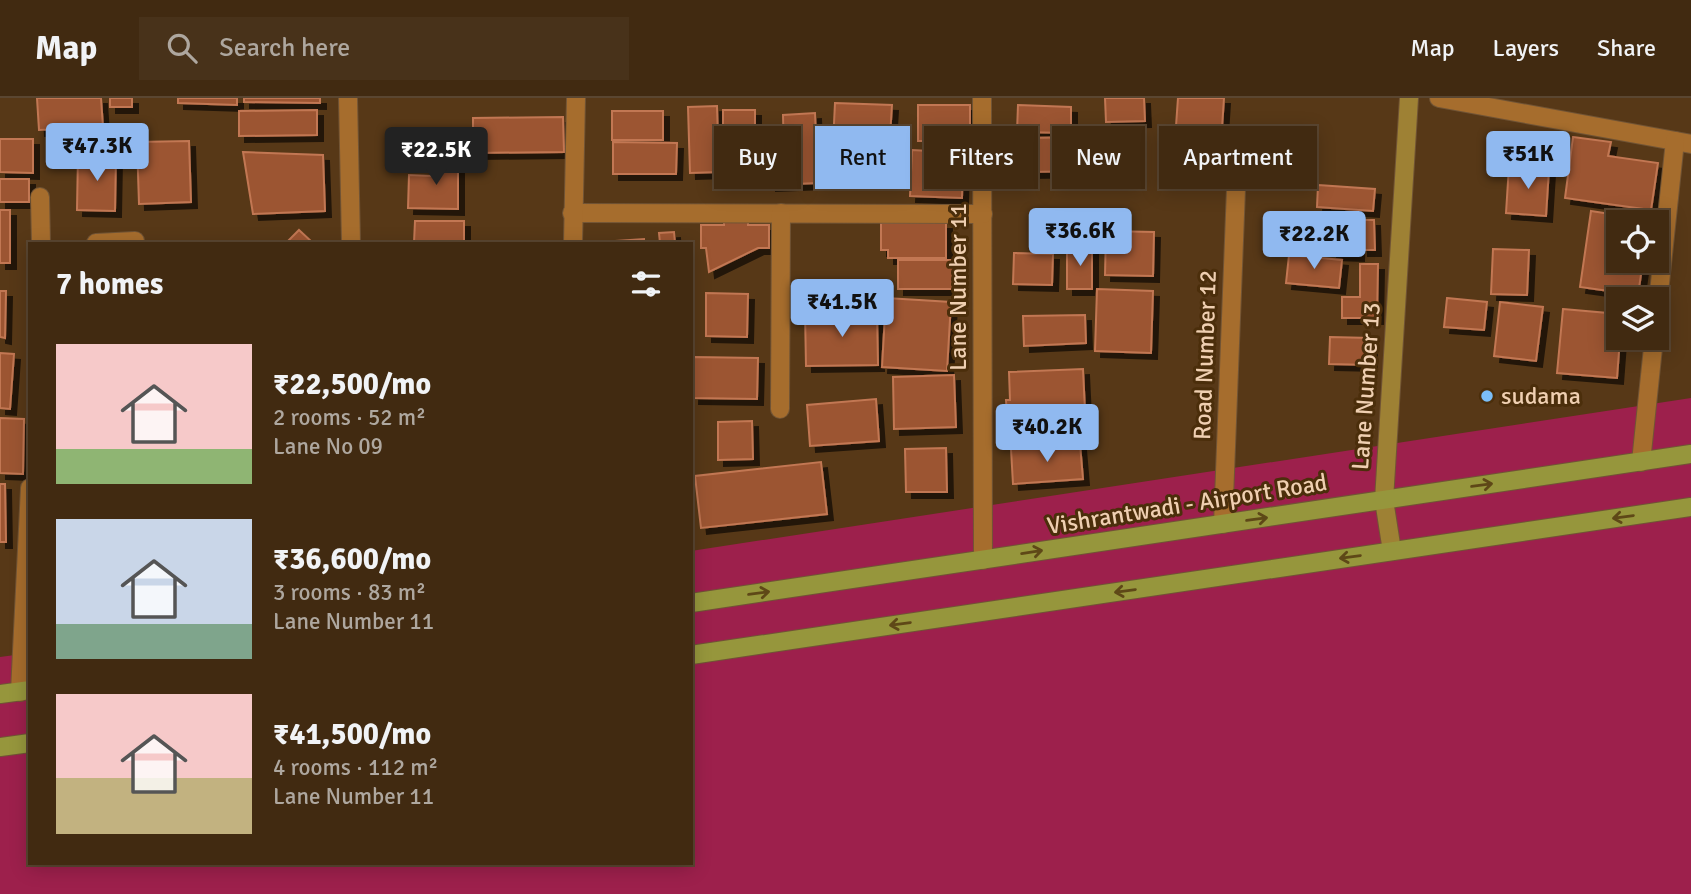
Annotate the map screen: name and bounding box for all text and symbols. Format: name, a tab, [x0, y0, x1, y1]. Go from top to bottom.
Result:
search box	[139, 17, 629, 80]
text: Map	[35, 28, 97, 69]
icon: search	[163, 29, 201, 67]
text: Search here	[219, 32, 350, 64]
text: Map	[1410, 33, 1455, 63]
text: Layers	[1493, 33, 1559, 63]
text: Share	[1597, 33, 1656, 63]
pin: ₹47.3K	[40, 123, 154, 183]
chip: Buy	[714, 126, 801, 189]
chip: Rent	[815, 126, 910, 189]
chip: Filters	[924, 126, 1038, 189]
chip: New	[1052, 126, 1145, 189]
chip: Apartment	[1159, 126, 1317, 189]
pin: ₹22.5K	[379, 127, 493, 187]
text: ₹47.3K	[62, 131, 132, 160]
pin: ₹51K	[1487, 132, 1569, 191]
text: ₹22.5K	[401, 135, 471, 164]
text: ₹51K	[1502, 139, 1554, 168]
street label: Lane Number 11	[943, 203, 973, 371]
pin: ₹36.6K	[1023, 208, 1137, 268]
map controls	[1606, 210, 1669, 350]
button: locate	[1606, 210, 1669, 273]
pin: ₹22.2K	[1257, 212, 1371, 271]
text: ₹36.6K	[1045, 216, 1115, 245]
text: ₹22.2K	[1279, 219, 1349, 248]
icon: filters	[627, 265, 665, 303]
text: 7 homes	[56, 266, 163, 303]
street label: Road Number 12	[1187, 270, 1223, 440]
pin: ₹41.5K	[785, 280, 899, 339]
text: ₹41.5K	[807, 287, 877, 316]
button: layers	[1606, 287, 1669, 350]
street label: Lane Number 13	[1345, 301, 1387, 471]
text: ₹22,500/mo	[273, 366, 431, 403]
icon: home	[112, 372, 196, 456]
place label: sudama	[1501, 381, 1581, 411]
marker: sudama	[1479, 388, 1495, 404]
text: 2 rooms · 52 m²	[273, 403, 426, 432]
pin: ₹40.2K	[990, 404, 1104, 464]
text: ₹40.2K	[1012, 412, 1082, 441]
text: Lane No 09	[273, 432, 383, 461]
street label: Vishrantwadi - Airport Road	[1045, 467, 1329, 541]
one-way arrow	[1470, 478, 1493, 491]
one-way arrow	[1613, 511, 1635, 524]
one-way arrow	[1245, 512, 1268, 525]
text: ₹36,600/mo	[273, 541, 431, 578]
one-way arrow	[1020, 545, 1043, 558]
icon: home	[112, 547, 196, 631]
one-way arrow	[1339, 551, 1362, 564]
text: 3 rooms · 83 m²	[273, 578, 426, 607]
one-way arrow	[1114, 584, 1137, 597]
one-way arrow	[747, 586, 770, 599]
text: Lane Number 11	[273, 607, 434, 636]
one-way arrow	[889, 618, 912, 631]
text: ₹41,500/mo	[273, 716, 431, 753]
icon: home	[112, 722, 196, 806]
text: 4 rooms · 112 m²	[273, 753, 438, 782]
text: Lane Number 11	[273, 782, 434, 811]

